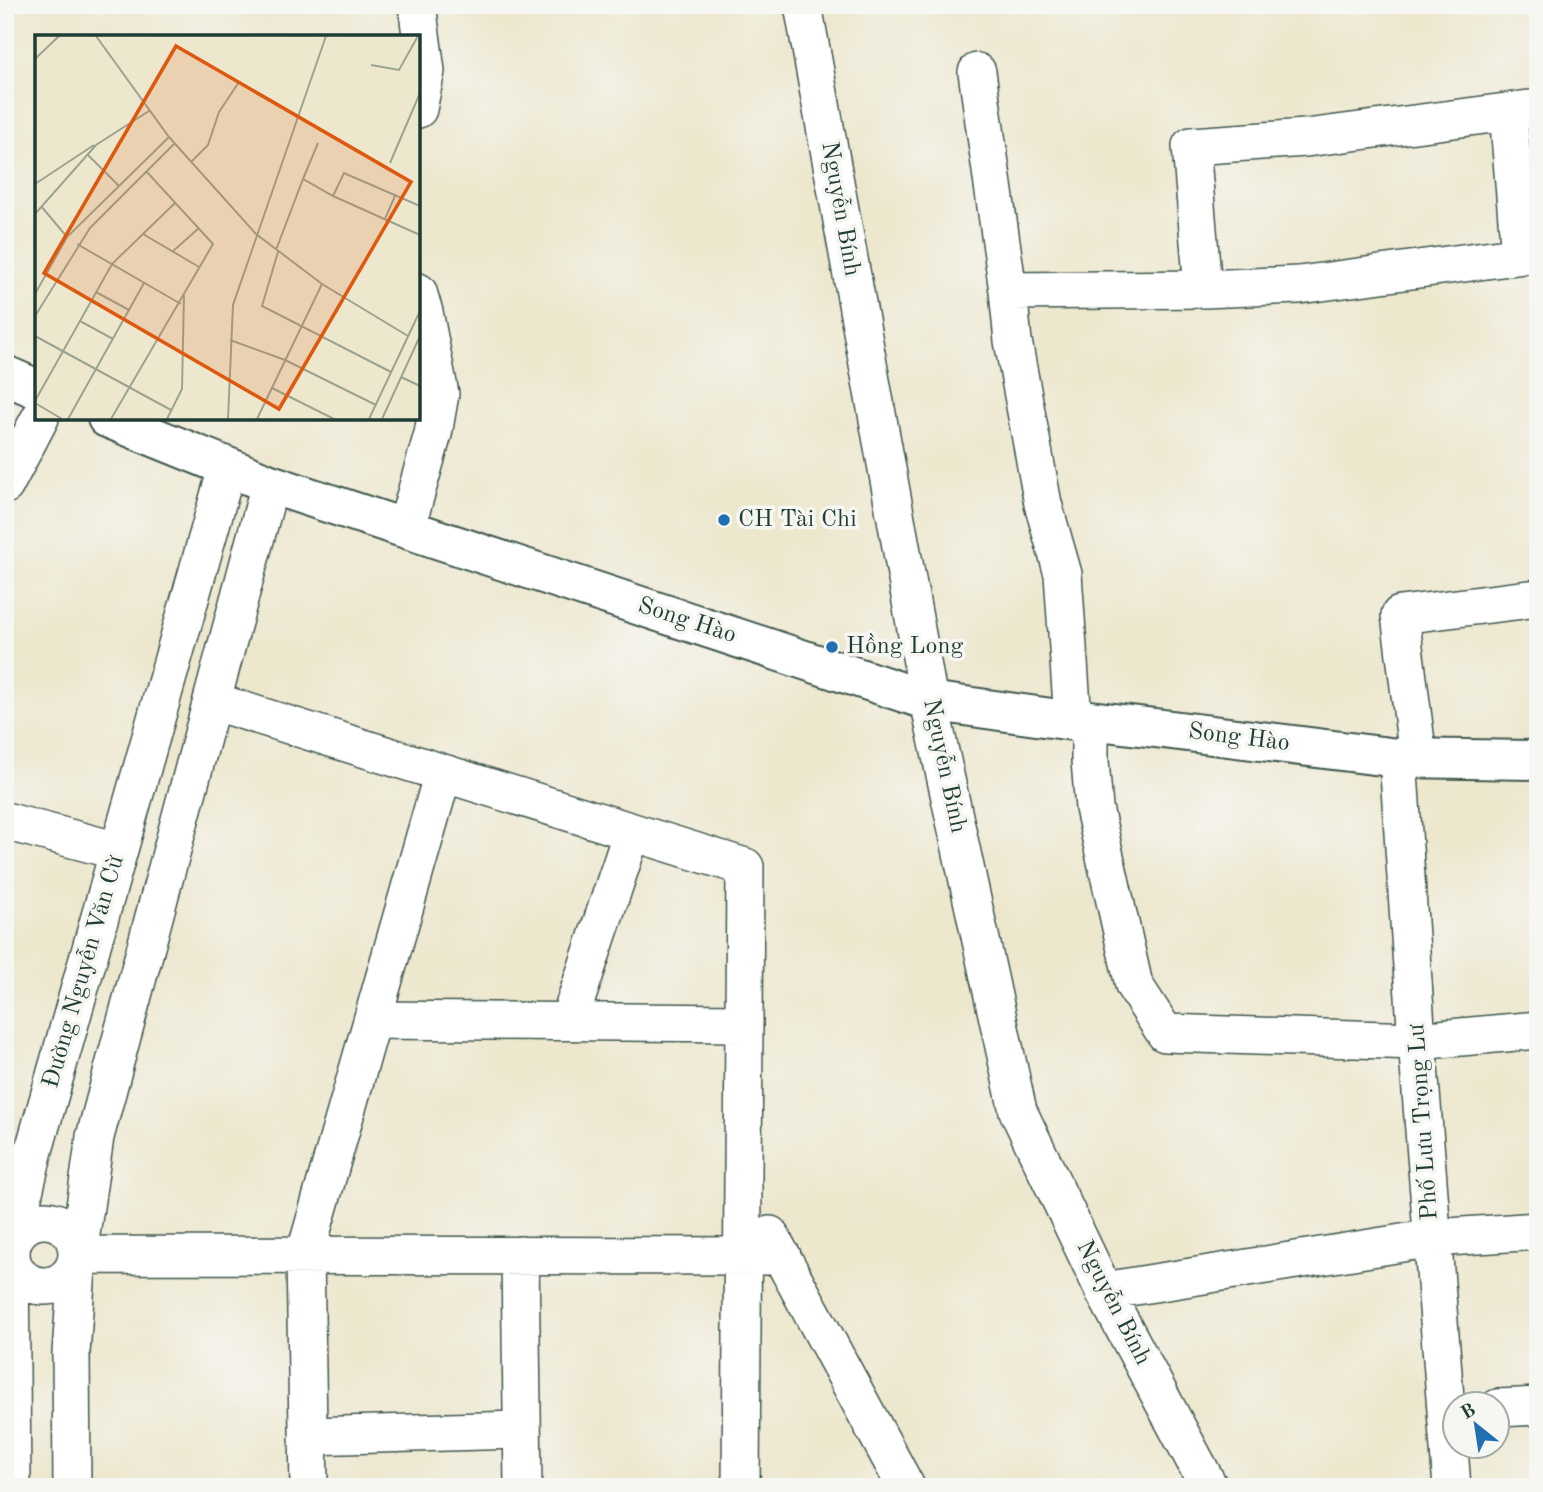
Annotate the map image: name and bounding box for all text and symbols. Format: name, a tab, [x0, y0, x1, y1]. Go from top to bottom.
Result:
inset map	[35, 35, 420, 420]
street label: Nguyễn Bính	[816, 139, 866, 278]
place label: CH Tài Chi	[738, 508, 857, 532]
marker: CH Tài Chi	[716, 512, 732, 528]
street label: Song Hào	[635, 594, 739, 648]
place label: Hồng Long	[846, 633, 963, 659]
marker: Hồng Long	[824, 639, 840, 655]
street label: Nguyễn Bính	[918, 696, 972, 835]
street label: Song Hào	[1187, 720, 1291, 756]
street label: Đường Nguyễn Văn Cừ	[37, 852, 129, 1091]
street label: Phố Lưu Trọng Lư	[1404, 1023, 1443, 1221]
street label: Nguyễn Bính	[1071, 1236, 1156, 1369]
north arrow	[1442, 1390, 1512, 1460]
text: B	[1458, 1401, 1479, 1424]

